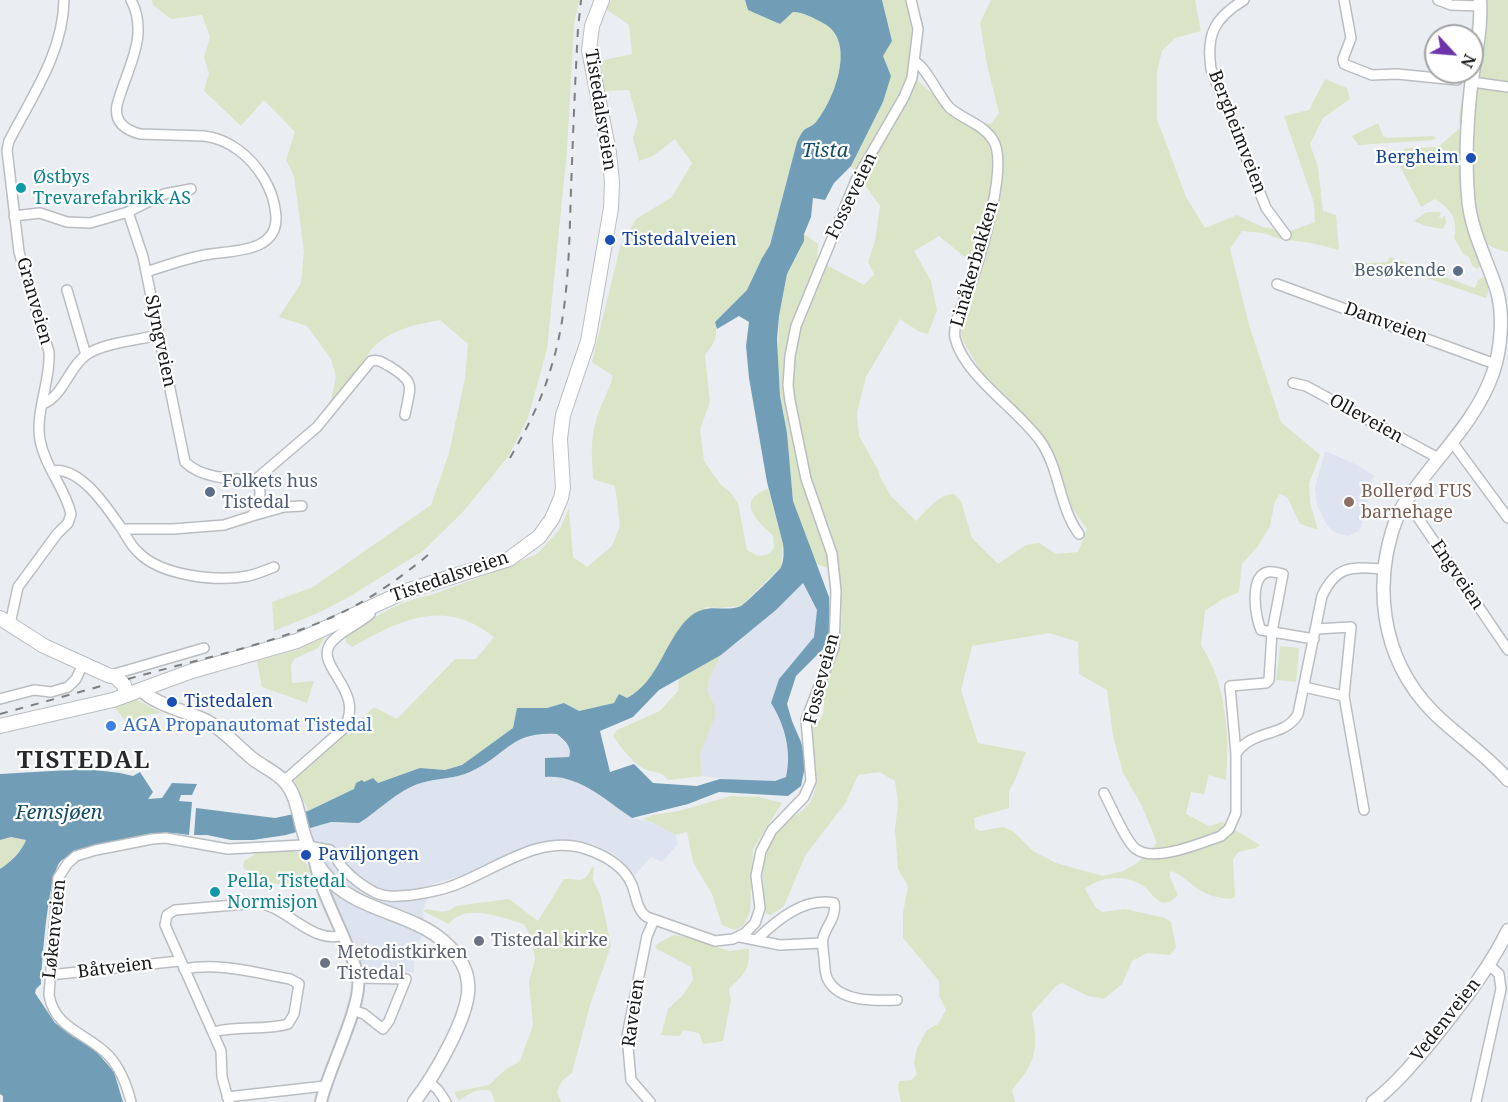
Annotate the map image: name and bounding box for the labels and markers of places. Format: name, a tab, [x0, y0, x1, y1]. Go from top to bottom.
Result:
place label: Bergheim	[1376, 147, 1459, 169]
marker: Bergheim	[1464, 151, 1478, 165]
place label: Østbys Trevarefabrikk AS	[33, 167, 191, 210]
marker: Østbys Trevarefabrikk AS	[14, 181, 28, 195]
place label: Tistedalveien	[622, 229, 737, 251]
marker: Tistedalveien	[603, 233, 617, 247]
place label: Besøkende	[1354, 260, 1446, 282]
marker: Besøkende	[1451, 264, 1465, 278]
place label: Folkets hus Tistedal	[222, 471, 318, 514]
place label: Bollerød FUS barnehage	[1361, 481, 1472, 524]
marker: Folkets hus Tistedal	[203, 485, 217, 499]
marker: Bollerød FUS barnehage	[1342, 495, 1356, 509]
place label: Tistedalen	[184, 691, 273, 713]
marker: Tistedalen	[165, 695, 179, 709]
place label: AGA Propanautomat Tistedal	[123, 715, 372, 737]
marker: AGA Propanautomat Tistedal	[104, 719, 118, 733]
place label: Paviljongen	[318, 844, 419, 866]
marker: Paviljongen	[299, 848, 313, 862]
place label: Pella, Tistedal Normisjon	[227, 871, 346, 914]
marker: Pella, Tistedal Normisjon	[208, 885, 222, 899]
place label: Tistedal kirke	[491, 930, 608, 952]
marker: Tistedal kirke	[472, 934, 486, 948]
place label: Metodistkirken Tistedal	[337, 942, 468, 984]
marker: Metodistkirken Tistedal	[318, 956, 332, 970]

